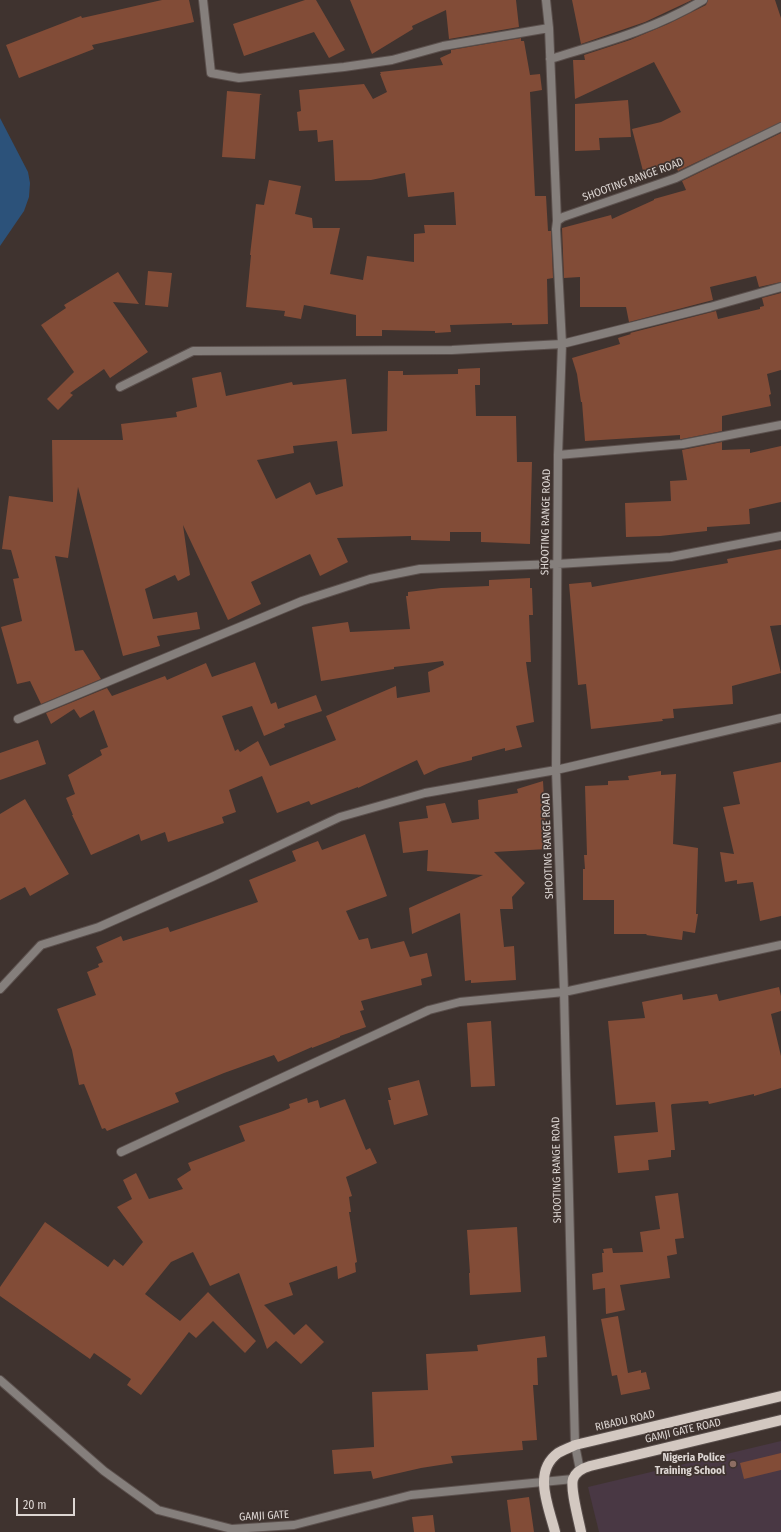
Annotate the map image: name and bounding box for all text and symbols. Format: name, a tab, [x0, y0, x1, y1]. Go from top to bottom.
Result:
street label: SHOOTING RANGE ROAD	[581, 156, 685, 204]
street label: SHOOTING RANGE ROAD	[538, 469, 554, 575]
street label: SHOOTING RANGE ROAD	[540, 793, 556, 899]
street label: SHOOTING RANGE ROAD	[549, 1117, 565, 1223]
street label: RIBADU ROAD	[594, 1408, 656, 1434]
street label: GAMJI GATE ROAD	[644, 1416, 722, 1446]
place label: Nigeria Police Training School	[655, 1451, 725, 1477]
marker: Nigeria Police Training School	[728, 1459, 738, 1469]
scale bar	[18, 1490, 77, 1516]
text: 20 m	[23, 1498, 47, 1512]
street label: GAMJI GATE	[239, 1508, 289, 1524]

